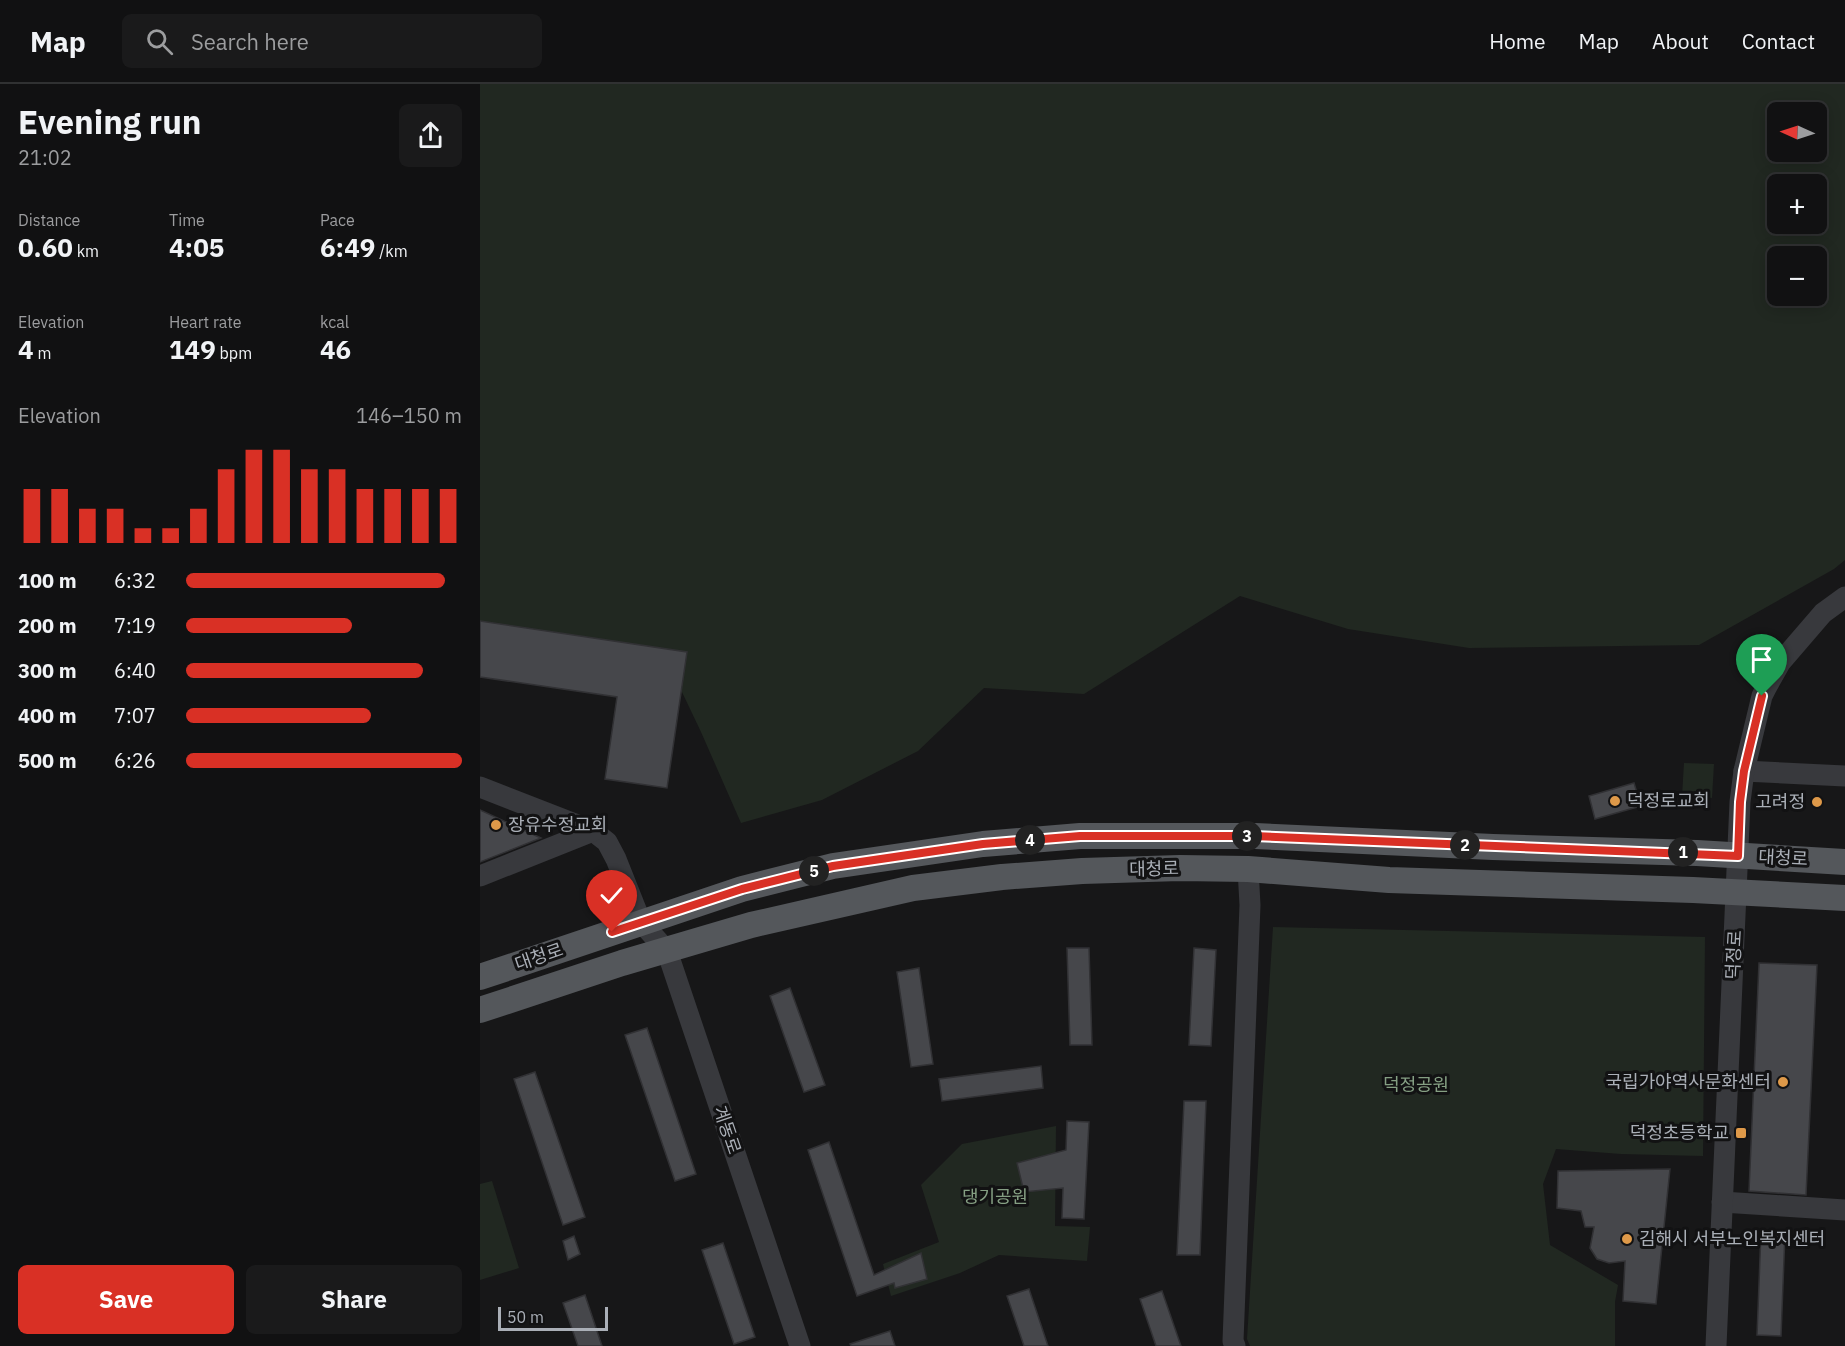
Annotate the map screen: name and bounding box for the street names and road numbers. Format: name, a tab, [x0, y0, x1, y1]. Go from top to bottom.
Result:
street label: 대청로	[1758, 845, 1808, 870]
street label: 대청로	[1129, 857, 1179, 880]
street label: 덕정로	[1721, 930, 1746, 980]
street label: 대청로	[512, 938, 566, 975]
street label: 계동로	[709, 1103, 746, 1157]

